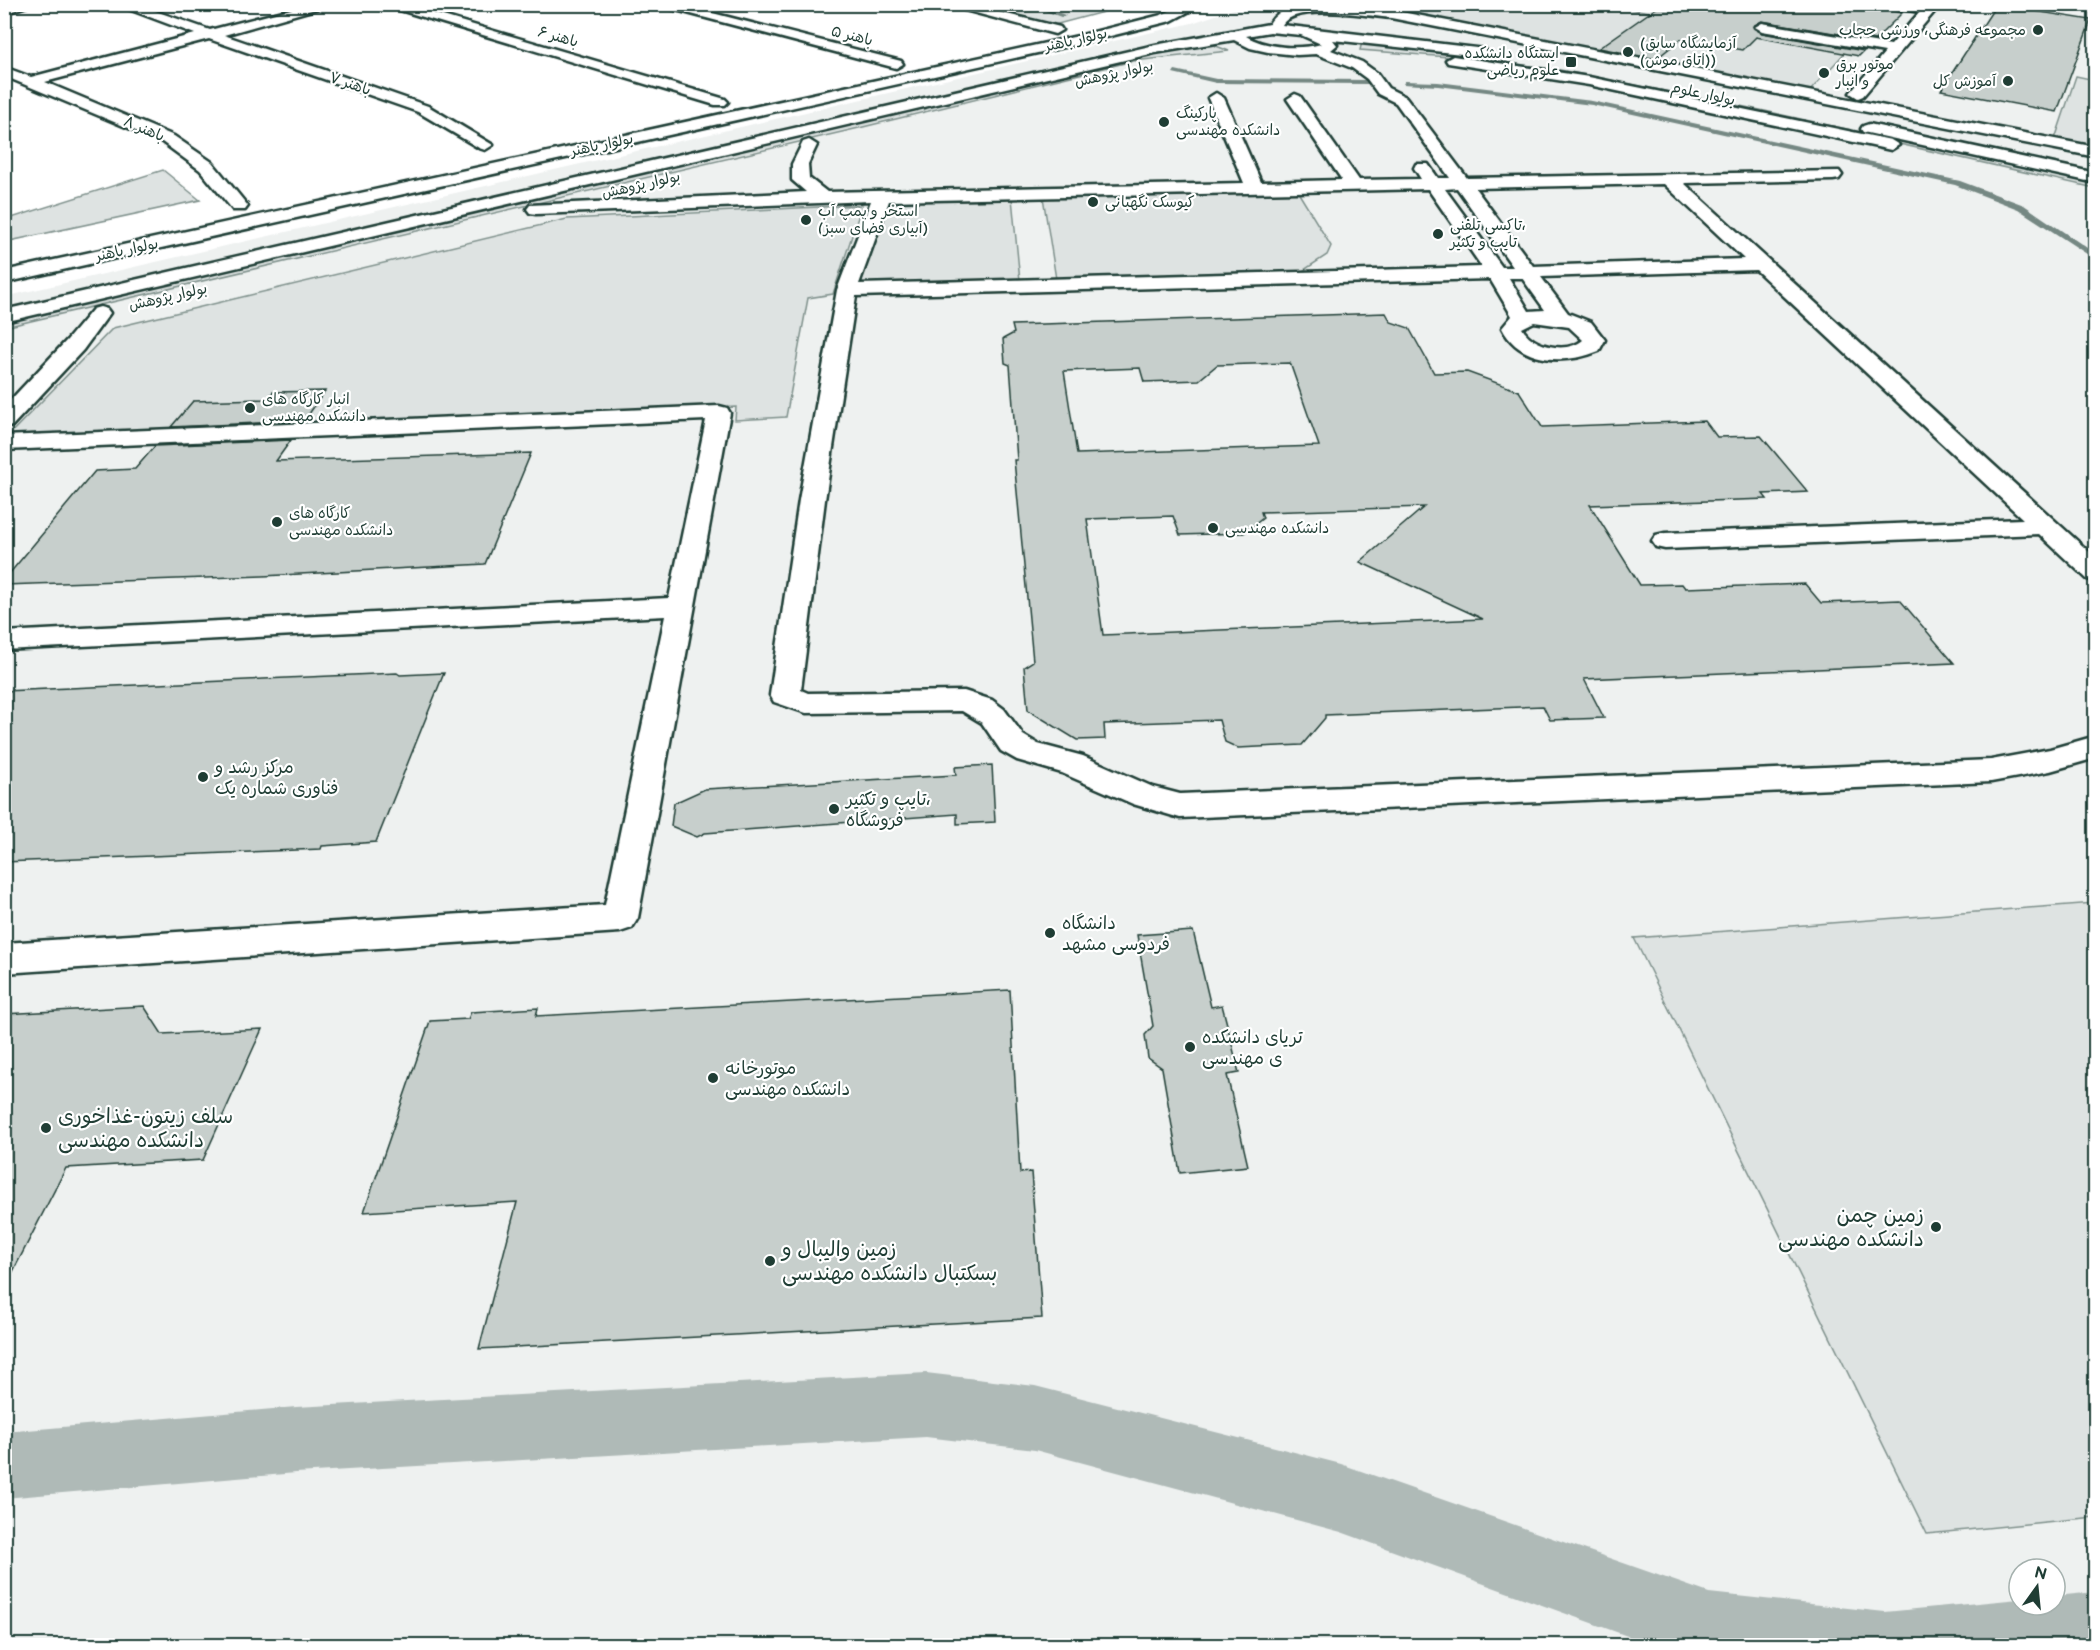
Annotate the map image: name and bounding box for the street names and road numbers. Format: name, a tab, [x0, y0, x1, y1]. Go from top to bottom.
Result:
street label: باهنر ۶	[536, 22, 580, 52]
street label: باهنر ۵	[829, 22, 875, 50]
street label: بولوار باهنر	[1041, 24, 1109, 57]
street label: بولوار پژوهش	[1073, 56, 1155, 92]
street label: باهنر ۷	[327, 68, 373, 100]
street label: بولوار علوم	[1669, 78, 1737, 112]
street label: باهنر ۸	[121, 112, 167, 146]
street label: بولوار باهنر	[567, 129, 635, 161]
street label: بولوار پژوهش	[600, 167, 682, 203]
street label: بولوار باهنر	[92, 234, 160, 266]
street label: بولوار پژوهش	[127, 279, 209, 315]

